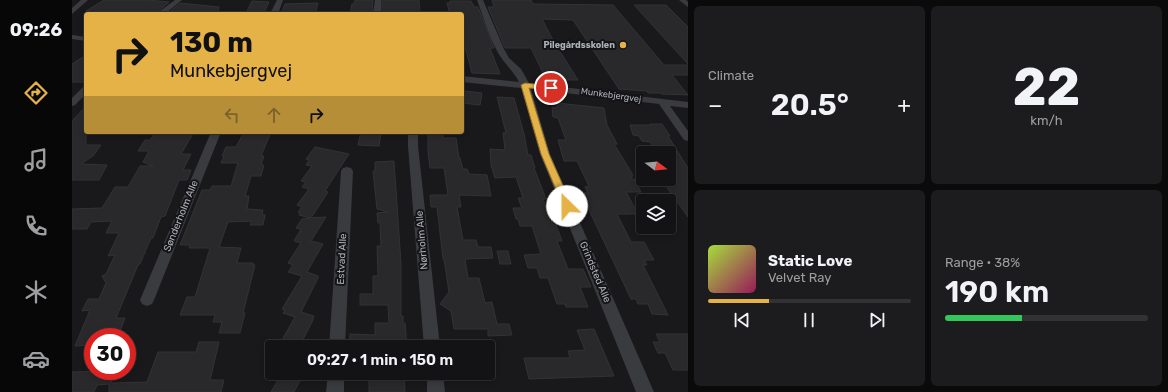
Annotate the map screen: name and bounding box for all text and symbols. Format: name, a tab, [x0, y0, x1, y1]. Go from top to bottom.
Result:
text: 09:26	[10, 19, 62, 41]
text: 130 m	[170, 26, 253, 59]
icon: right	[104, 28, 156, 80]
place label: Pilegårdsskolen	[543, 40, 615, 51]
marker: Pilegårdsskolen	[618, 40, 628, 50]
text: 22	[1013, 56, 1080, 118]
text: Munkebjergvej	[170, 60, 292, 82]
text: Climate	[708, 68, 754, 83]
pin	[534, 71, 568, 105]
icon: arrive	[540, 77, 562, 99]
icon: directions	[22, 79, 50, 107]
street label: Munkebjergvej	[580, 86, 642, 104]
text: 20.5°	[771, 87, 849, 123]
text: −	[708, 92, 722, 119]
text: +	[897, 92, 911, 119]
icon: left	[221, 104, 243, 126]
icon: ahead	[263, 104, 285, 126]
icon: right	[305, 104, 327, 126]
text: km/h	[1030, 113, 1063, 128]
icon: music	[22, 146, 50, 174]
north arrow	[636, 146, 676, 186]
map controls	[636, 146, 676, 234]
street label: Sønderholm Alle	[161, 178, 201, 253]
position arrow	[546, 185, 588, 227]
button: layers	[636, 194, 676, 234]
street label: Nørholm Alle	[413, 210, 431, 270]
icon: phone	[22, 212, 50, 240]
street label: Estvad Alle	[335, 233, 349, 285]
street label: Grindsted Alle	[577, 240, 613, 305]
text: Static Love	[768, 252, 852, 270]
text: Range · 38%	[945, 255, 1020, 270]
text: Velvet Ray	[768, 270, 831, 285]
text: 190 km	[945, 274, 1049, 310]
icon: climate	[22, 278, 50, 306]
icon: previous	[731, 309, 753, 331]
icon: pause	[798, 309, 820, 331]
icon: next	[866, 309, 888, 331]
speed limit sign: 30	[84, 328, 136, 380]
icon: car	[22, 345, 50, 373]
text: 09:27 · 1 min · 150 m	[307, 351, 453, 369]

